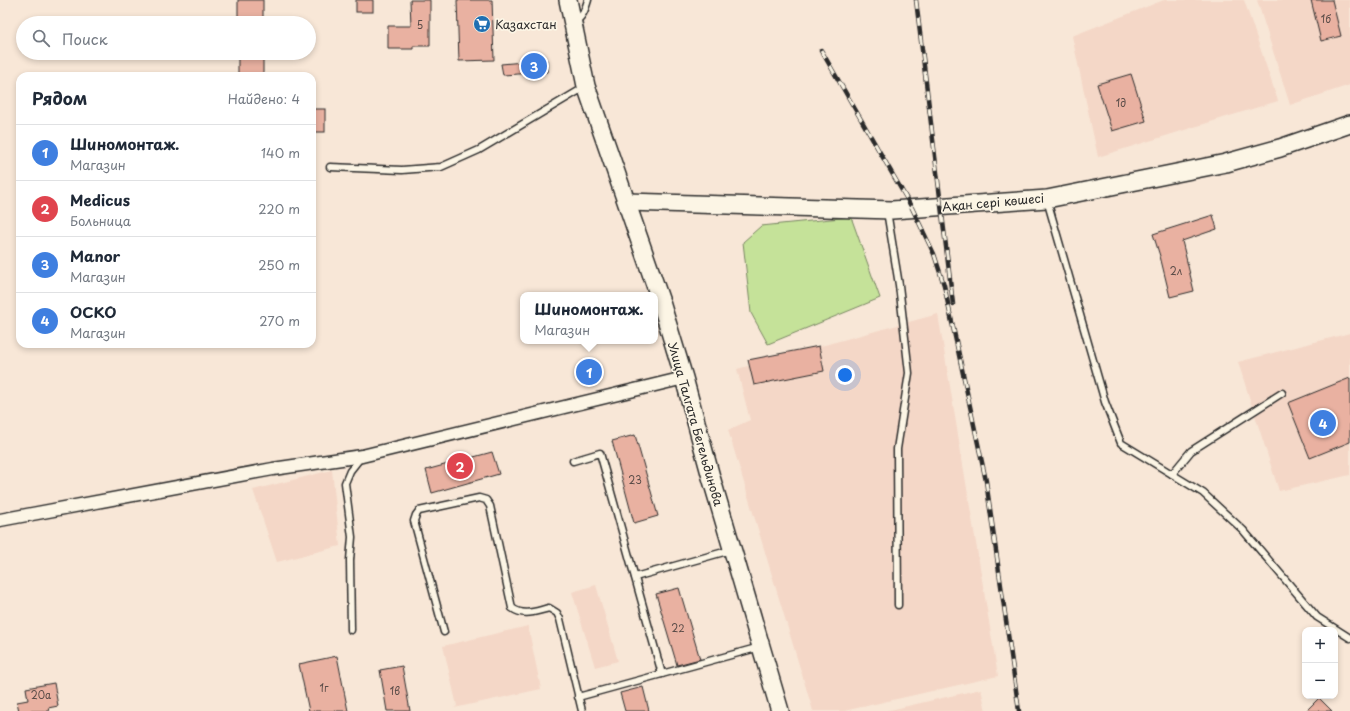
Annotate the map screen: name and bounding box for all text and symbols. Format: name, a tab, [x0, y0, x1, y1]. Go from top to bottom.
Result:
house number: 1б	[1321, 11, 1331, 26]
supermarket icon: Казахстан	[472, 14, 492, 34]
place label: Казахстан	[495, 15, 557, 33]
search box	[16, 16, 316, 60]
house number: 5	[417, 17, 423, 32]
icon: search	[30, 27, 52, 49]
text: Поиск	[62, 27, 108, 50]
pin: 3	[521, 51, 547, 81]
text: Рядом	[32, 85, 87, 111]
text: Найдено: 4	[228, 89, 300, 108]
house number: 1д	[1116, 95, 1126, 110]
text: Шиномонтаж.	[70, 132, 179, 155]
text: 1	[42, 143, 48, 162]
text: 140 m	[261, 143, 300, 162]
text: Магазин	[70, 155, 126, 174]
text: Medicus	[70, 188, 130, 211]
street label: Ақан сері көшесі	[941, 189, 1045, 215]
text: 2	[40, 199, 50, 218]
text: 220 m	[258, 199, 300, 218]
text: Больница	[70, 211, 131, 230]
text: Manor	[70, 244, 120, 267]
text: 3	[41, 255, 49, 274]
text: 250 m	[258, 255, 300, 274]
house number: 2л	[1170, 263, 1182, 278]
text: Магазин	[70, 267, 126, 286]
popup	[520, 292, 658, 344]
text: Шиномонтаж.	[534, 297, 644, 320]
text: ОСКО	[70, 300, 116, 323]
text: 4	[41, 311, 49, 330]
text: 270 m	[259, 311, 300, 330]
text: Магазин	[534, 320, 590, 339]
text: Магазин	[70, 323, 126, 342]
street label: Улица Талгата Бегельдинова	[664, 340, 728, 509]
pin: 1	[576, 357, 602, 387]
your location	[835, 365, 855, 385]
pin: 4	[1310, 408, 1336, 438]
pin: 2	[447, 451, 473, 481]
house number: 23	[628, 472, 642, 487]
house number: 22	[671, 620, 685, 635]
map controls	[1302, 627, 1338, 699]
button: +	[1302, 627, 1338, 663]
button: −	[1302, 663, 1338, 699]
house number: 1г	[320, 680, 329, 695]
house number: 1в	[390, 683, 400, 698]
house number: 20а	[31, 687, 52, 702]

